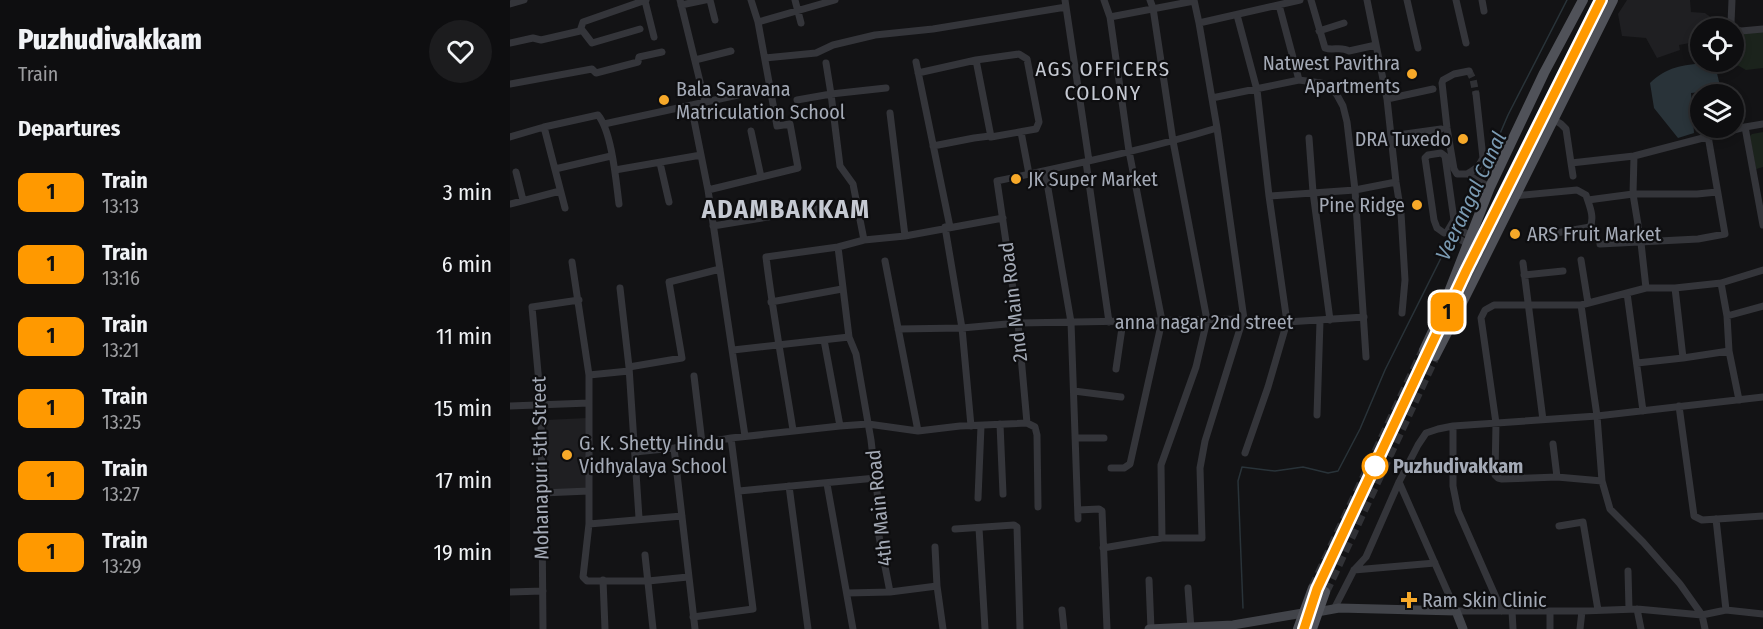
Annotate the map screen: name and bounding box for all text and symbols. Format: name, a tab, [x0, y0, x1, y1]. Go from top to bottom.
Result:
map controls	[1690, 18, 1744, 138]
button: locate	[1690, 18, 1744, 72]
button: heart	[429, 20, 492, 83]
text: Puzhudivakkam	[18, 23, 202, 56]
place label: Natwest Pavithra Apartments	[1263, 51, 1400, 98]
district label: AGS OFFICERS COLONY	[1035, 56, 1171, 106]
text: Train	[18, 62, 58, 86]
marker: Natwest Pavithra Apartments	[1405, 67, 1419, 81]
place label: Bala Saravana Matriculation School	[676, 77, 845, 124]
button: layers	[1690, 84, 1744, 138]
marker: Bala Saravana Matriculation School	[657, 93, 671, 107]
text: Departures	[18, 115, 120, 142]
place label: DRA Tuxedo	[1355, 127, 1451, 151]
water label: Veerangal Canal	[1430, 127, 1512, 265]
marker: DRA Tuxedo	[1456, 132, 1470, 146]
text: Train	[102, 167, 148, 194]
place label: JK Super Market	[1028, 167, 1158, 191]
marker: JK Super Market	[1009, 172, 1023, 186]
text: 1	[47, 179, 55, 205]
text: 3 min	[443, 179, 492, 206]
place label: Pine Ridge	[1319, 193, 1405, 217]
text: 13:13	[102, 194, 139, 218]
district label: ADAMBAKKAM	[701, 194, 870, 225]
marker: Pine Ridge	[1410, 198, 1424, 212]
place label: ARS Fruit Market	[1527, 222, 1662, 246]
marker: ARS Fruit Market	[1508, 227, 1522, 241]
text: Train	[102, 239, 148, 266]
street label: 2nd Main Road	[994, 241, 1032, 363]
text: 1	[47, 251, 55, 277]
text: 6 min	[442, 251, 492, 278]
text: 13:16	[102, 266, 140, 290]
line badge: 1	[1428, 292, 1466, 332]
text: 1	[1443, 299, 1451, 325]
street label: anna nagar 2nd street	[1115, 310, 1294, 334]
text: Train	[102, 311, 148, 338]
text: 1	[47, 323, 55, 349]
text: 11 min	[436, 323, 492, 350]
text: 13:21	[102, 338, 139, 362]
street label: Mohanapuri 5th Street	[526, 376, 554, 560]
text: Train	[102, 383, 148, 410]
text: 1	[47, 395, 55, 421]
text: 15 min	[434, 395, 492, 422]
text: 13:25	[102, 410, 141, 434]
place label: G. K. Shetty Hindu Vidhyalaya School	[579, 431, 727, 478]
marker: G. K. Shetty Hindu Vidhyalaya School	[560, 448, 574, 462]
street label: 4th Main Road	[861, 448, 897, 568]
marker: Puzhudivakkam	[1362, 453, 1388, 479]
place label: Puzhudivakkam	[1393, 454, 1523, 478]
text: Train	[102, 455, 148, 482]
text: 1	[47, 467, 55, 493]
text: 17 min	[435, 467, 492, 494]
text: 13:27	[102, 482, 140, 506]
text: Train	[102, 527, 148, 554]
text: 1	[47, 539, 55, 565]
text: 19 min	[434, 539, 492, 566]
text: 13:29	[102, 554, 141, 578]
place label: Ram Skin Clinic	[1422, 588, 1547, 612]
marker: Ram Skin Clinic	[1400, 591, 1418, 609]

